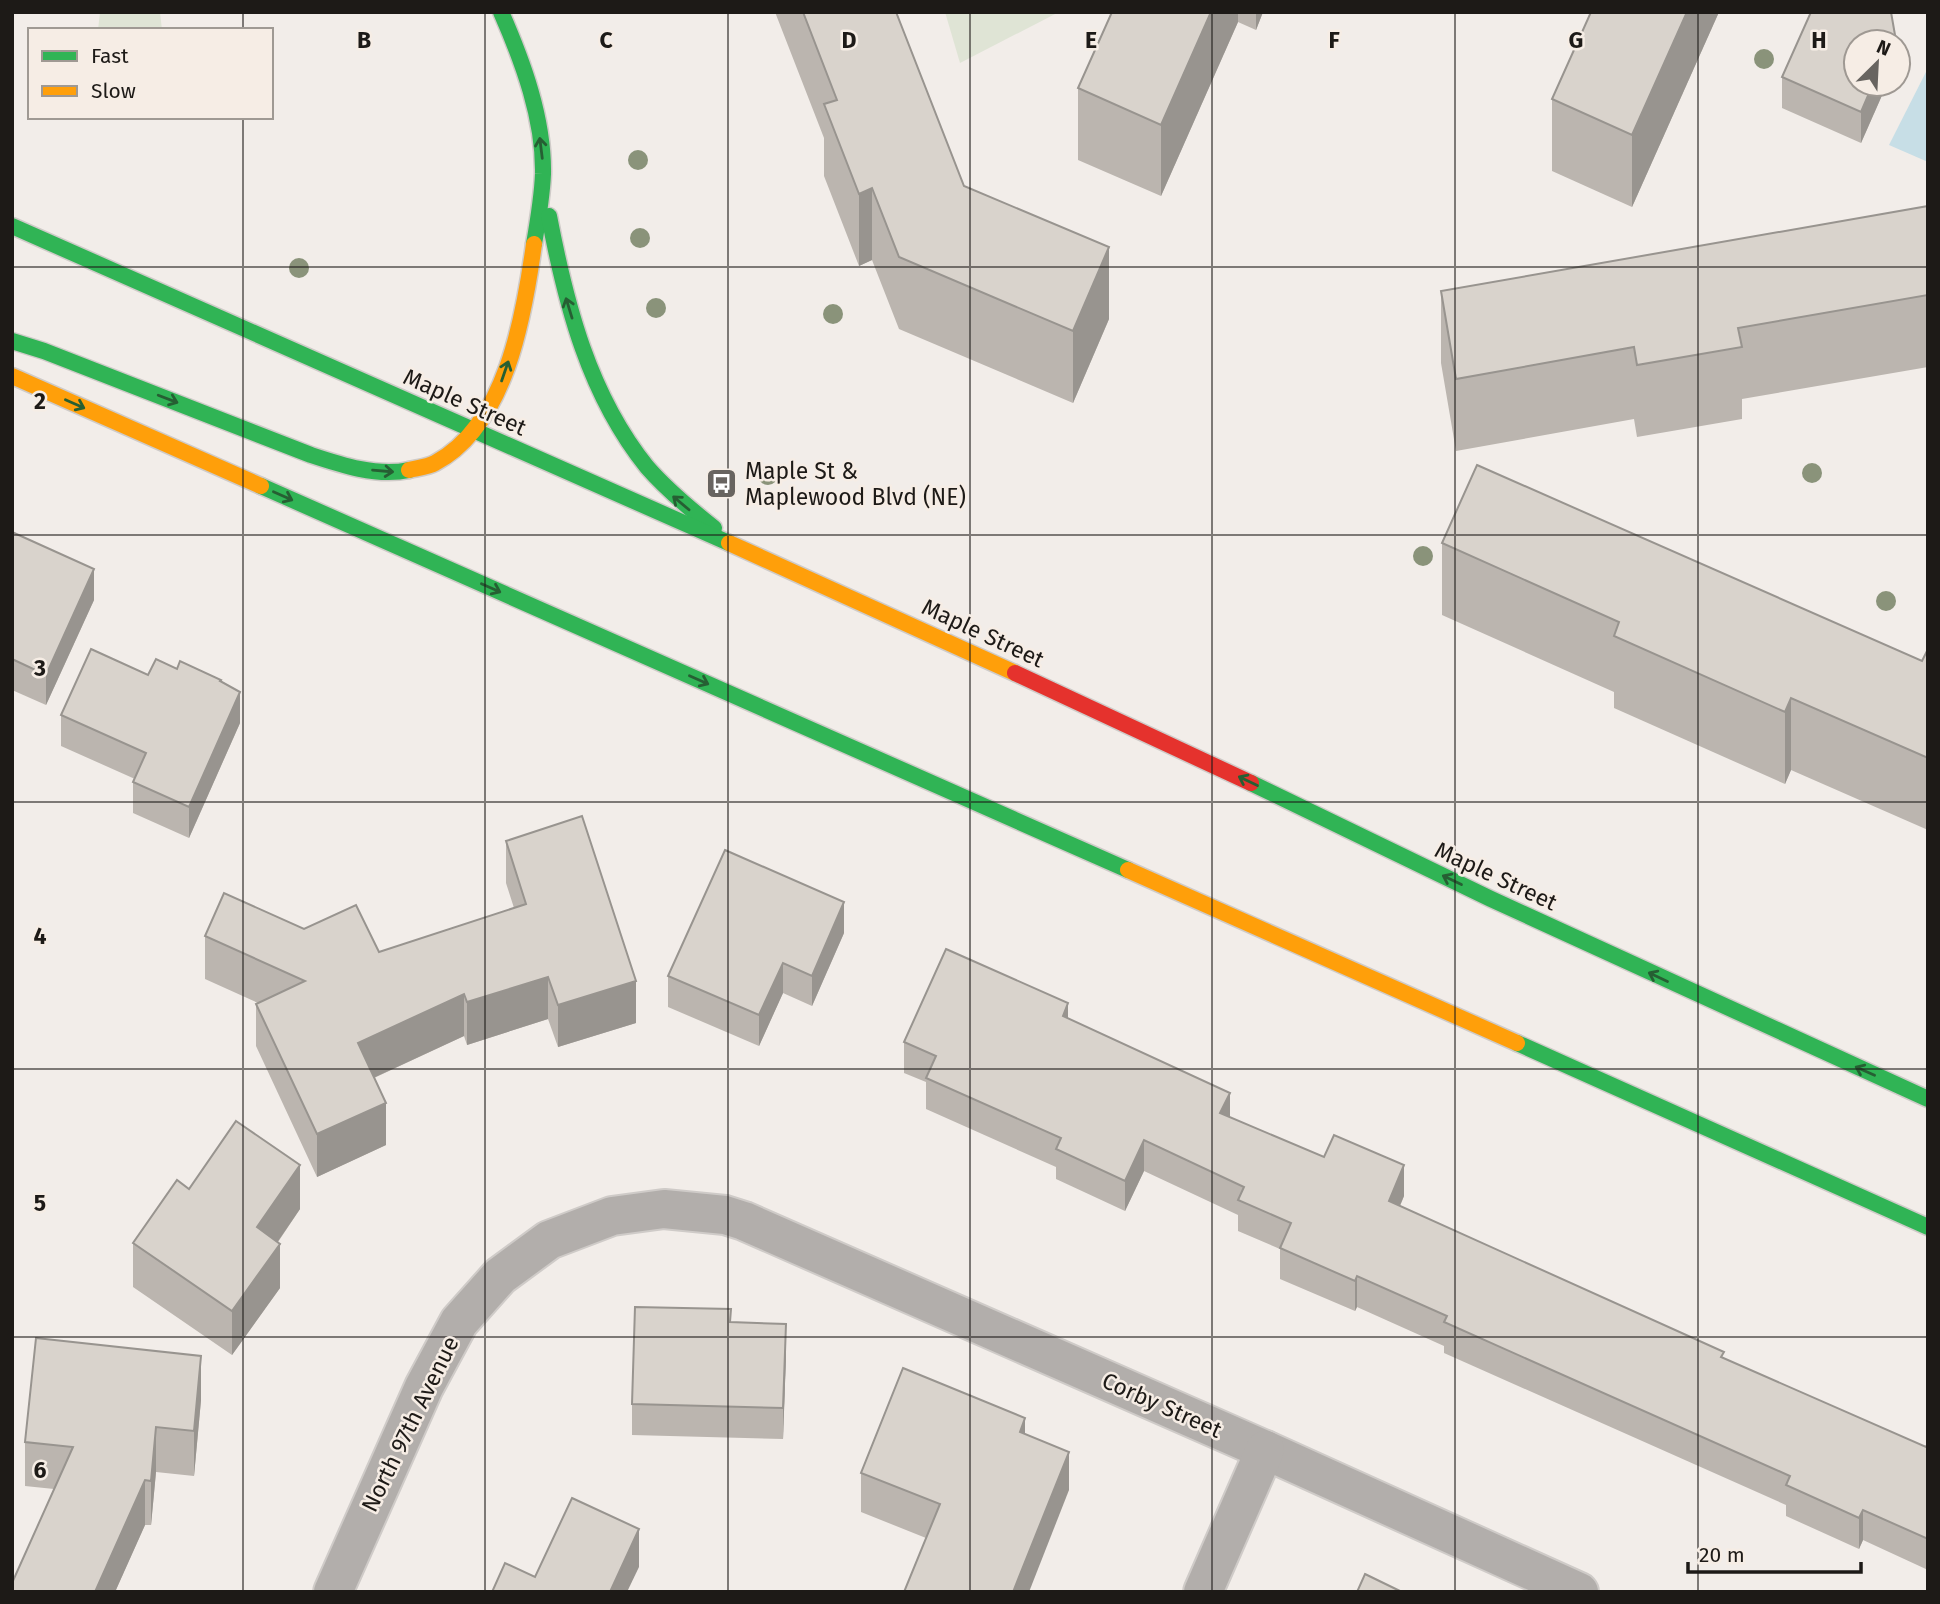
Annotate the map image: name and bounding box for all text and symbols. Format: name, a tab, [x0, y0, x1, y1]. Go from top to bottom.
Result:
text: B	[357, 26, 371, 54]
text: C	[599, 26, 613, 54]
text: D	[842, 26, 857, 54]
text: E	[1085, 26, 1097, 54]
text: F	[1328, 26, 1340, 54]
text: G	[1569, 26, 1583, 54]
text: H	[1811, 26, 1827, 54]
legend	[28, 28, 273, 119]
north arrow	[1842, 28, 1912, 98]
text: N	[1873, 35, 1894, 61]
text: Fast	[91, 43, 129, 69]
text: Slow	[91, 78, 136, 104]
one-way arrow	[534, 137, 547, 160]
one-way arrow	[561, 298, 574, 320]
one-way arrow	[500, 361, 512, 383]
street label: Maple Street	[399, 362, 531, 442]
text: 2	[34, 387, 46, 415]
one-way arrow	[157, 394, 178, 407]
one-way arrow	[63, 398, 85, 411]
place label: Maple St & Maplewood Blvd (NE)	[745, 457, 966, 511]
one-way arrow	[371, 465, 394, 478]
bus stop icon: Maple St & Maplewood Blvd (NE)	[705, 467, 739, 501]
one-way arrow	[272, 490, 293, 503]
one-way arrow	[672, 495, 690, 511]
one-way arrow	[480, 582, 501, 595]
street label: Maple Street	[917, 592, 1049, 674]
text: 3	[33, 654, 46, 682]
one-way arrow	[688, 674, 709, 687]
one-way arrow	[1238, 774, 1259, 788]
street label: Maple Street	[1430, 835, 1562, 917]
one-way arrow	[1442, 873, 1463, 887]
text: 4	[34, 922, 47, 950]
one-way arrow	[1648, 970, 1669, 983]
one-way arrow	[1855, 1064, 1877, 1077]
text: 5	[34, 1189, 46, 1217]
street label: North 97th Avenue	[355, 1332, 465, 1516]
street label: Corby Street	[1098, 1366, 1227, 1444]
text: 6	[34, 1456, 47, 1484]
scale bar	[1688, 1530, 1861, 1574]
text: 20 m	[1699, 1542, 1745, 1568]

